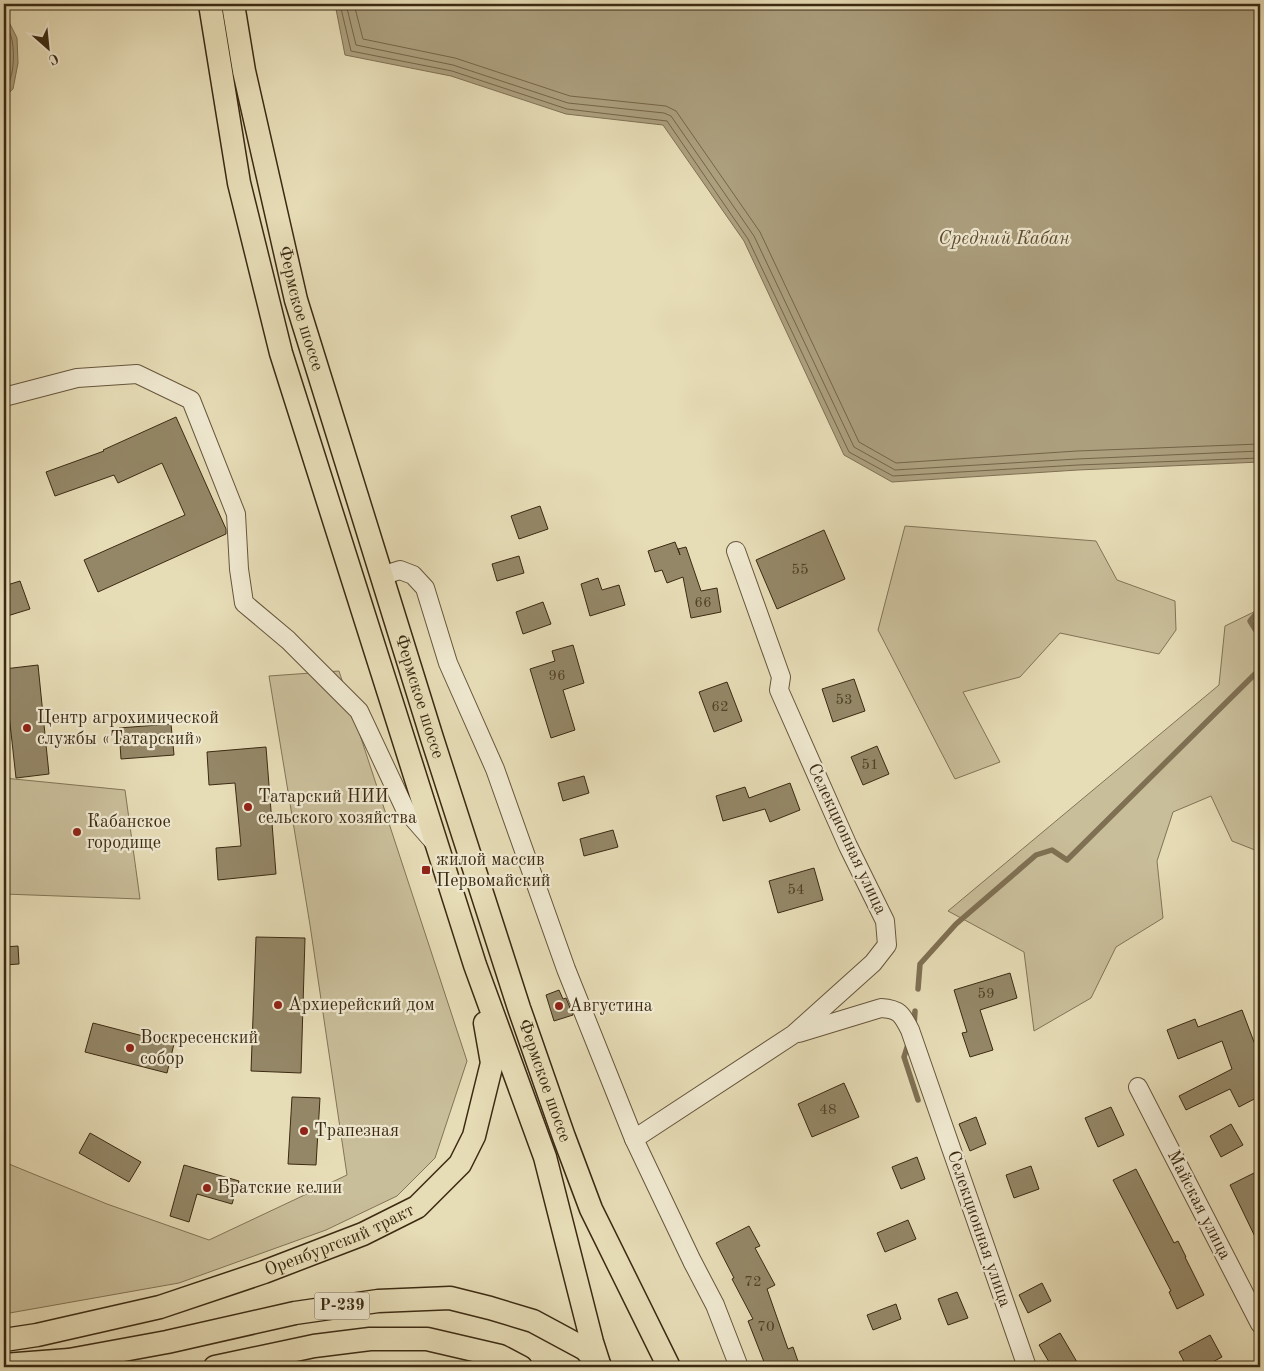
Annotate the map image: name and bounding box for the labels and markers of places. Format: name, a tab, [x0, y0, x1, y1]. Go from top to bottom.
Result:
place label: Центр агрохимической службы «Татарский»	[37, 709, 219, 748]
marker: Центр агрохимической службы «Татарский»	[21, 722, 33, 734]
place label: Татарский НИИ сельского хозяйства	[258, 788, 417, 827]
marker: Татарский НИИ сельского хозяйства	[242, 801, 254, 813]
place label: Кабанское городище	[87, 813, 171, 852]
marker: Кабанское городище	[71, 826, 83, 838]
place label: жилой массив Первомайский	[436, 851, 551, 890]
marker: жилой массив Первомайский	[420, 864, 432, 876]
place label: Архиерейский дом	[288, 996, 435, 1014]
place label: Августина	[569, 997, 653, 1015]
marker: Архиерейский дом	[272, 999, 284, 1011]
marker: Августина	[553, 1000, 565, 1012]
place label: Воскресенский собор	[140, 1029, 258, 1068]
marker: Воскресенский собор	[124, 1042, 136, 1054]
place label: Трапезная	[314, 1122, 399, 1140]
marker: Трапезная	[298, 1125, 310, 1137]
place label: Братские келии	[217, 1179, 342, 1197]
marker: Братские келии	[201, 1182, 213, 1194]

